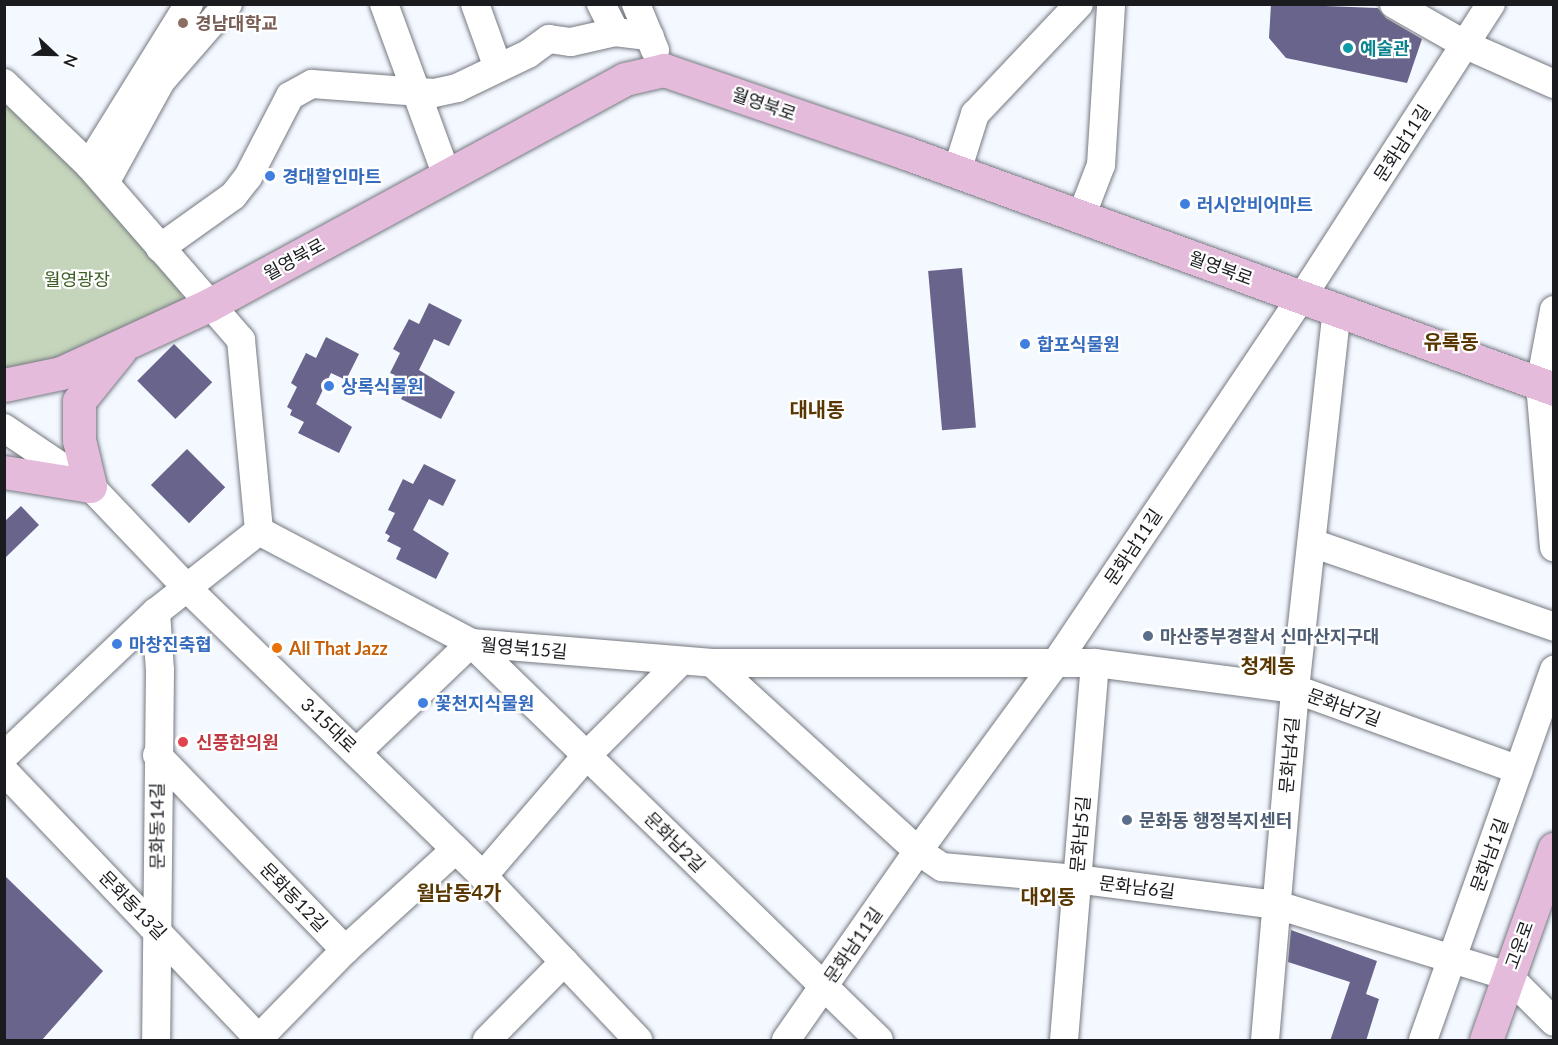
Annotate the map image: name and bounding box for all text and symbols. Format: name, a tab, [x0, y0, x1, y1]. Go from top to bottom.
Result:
place label: 경남대학교	[195, 12, 278, 34]
marker: 경남대학교	[176, 16, 190, 30]
north arrow	[24, 24, 84, 84]
place label: 예술관	[1360, 37, 1410, 59]
marker: 예술관	[1341, 41, 1355, 55]
text: N	[60, 52, 82, 70]
street label: 월영북로	[729, 83, 799, 125]
street label: 문화남11길	[1369, 101, 1435, 185]
place label: 경대할인마트	[282, 165, 381, 187]
marker: 경대할인마트	[263, 169, 277, 183]
place label: 러시안비어마트	[1197, 193, 1313, 215]
marker: 러시안비어마트	[1178, 197, 1192, 211]
street label: 월영북로	[260, 233, 328, 285]
street label: 월영북로	[1186, 247, 1256, 289]
park label: 월영광장	[44, 268, 110, 290]
district label: 유록동	[1423, 329, 1479, 353]
place label: 합포식물원	[1037, 333, 1120, 355]
marker: 합포식물원	[1018, 337, 1032, 351]
place label: 상록식물원	[341, 375, 424, 397]
marker: 상록식물원	[322, 379, 336, 393]
district label: 대내동	[789, 397, 845, 421]
street label: 문화남11길	[1100, 505, 1166, 589]
place label: 마산중부경찰서 신마산지구대	[1160, 625, 1380, 647]
marker: 마산중부경찰서 신마산지구대	[1141, 629, 1155, 643]
place label: 마창진축협	[129, 633, 212, 655]
street label: 월영북15길	[480, 633, 568, 663]
marker: 마창진축협	[110, 637, 124, 651]
place label: All That Jazz	[289, 637, 389, 659]
marker: All That Jazz	[270, 641, 284, 655]
district label: 청계동	[1240, 653, 1296, 677]
street label: 문화남7길	[1304, 684, 1384, 730]
place label: 꽃천지식물원	[435, 692, 534, 714]
street label: 3·15대로	[297, 693, 361, 757]
marker: 꽃천지식물원	[416, 696, 430, 710]
street label: 문화남4길	[1275, 716, 1303, 794]
place label: 신풍한의원	[196, 731, 279, 753]
marker: 신풍한의원	[174, 733, 192, 751]
street label: 문화동14길	[146, 782, 168, 870]
street label: 문화남5길	[1066, 795, 1094, 873]
street label: 문화남2길	[640, 807, 710, 877]
place label: 문화동 행정복지센터	[1139, 809, 1292, 831]
marker: 문화동 행정복지센터	[1120, 813, 1134, 827]
street label: 문화남1길	[1466, 815, 1512, 895]
street label: 문화동12길	[256, 858, 332, 936]
street label: 문화동13길	[95, 866, 171, 944]
street label: 문화남6길	[1098, 872, 1176, 902]
district label: 월남동4가	[416, 880, 502, 904]
district label: 대외동	[1020, 884, 1076, 908]
street label: 문화남11길	[819, 903, 887, 987]
street label: 고운로	[1500, 918, 1538, 972]

